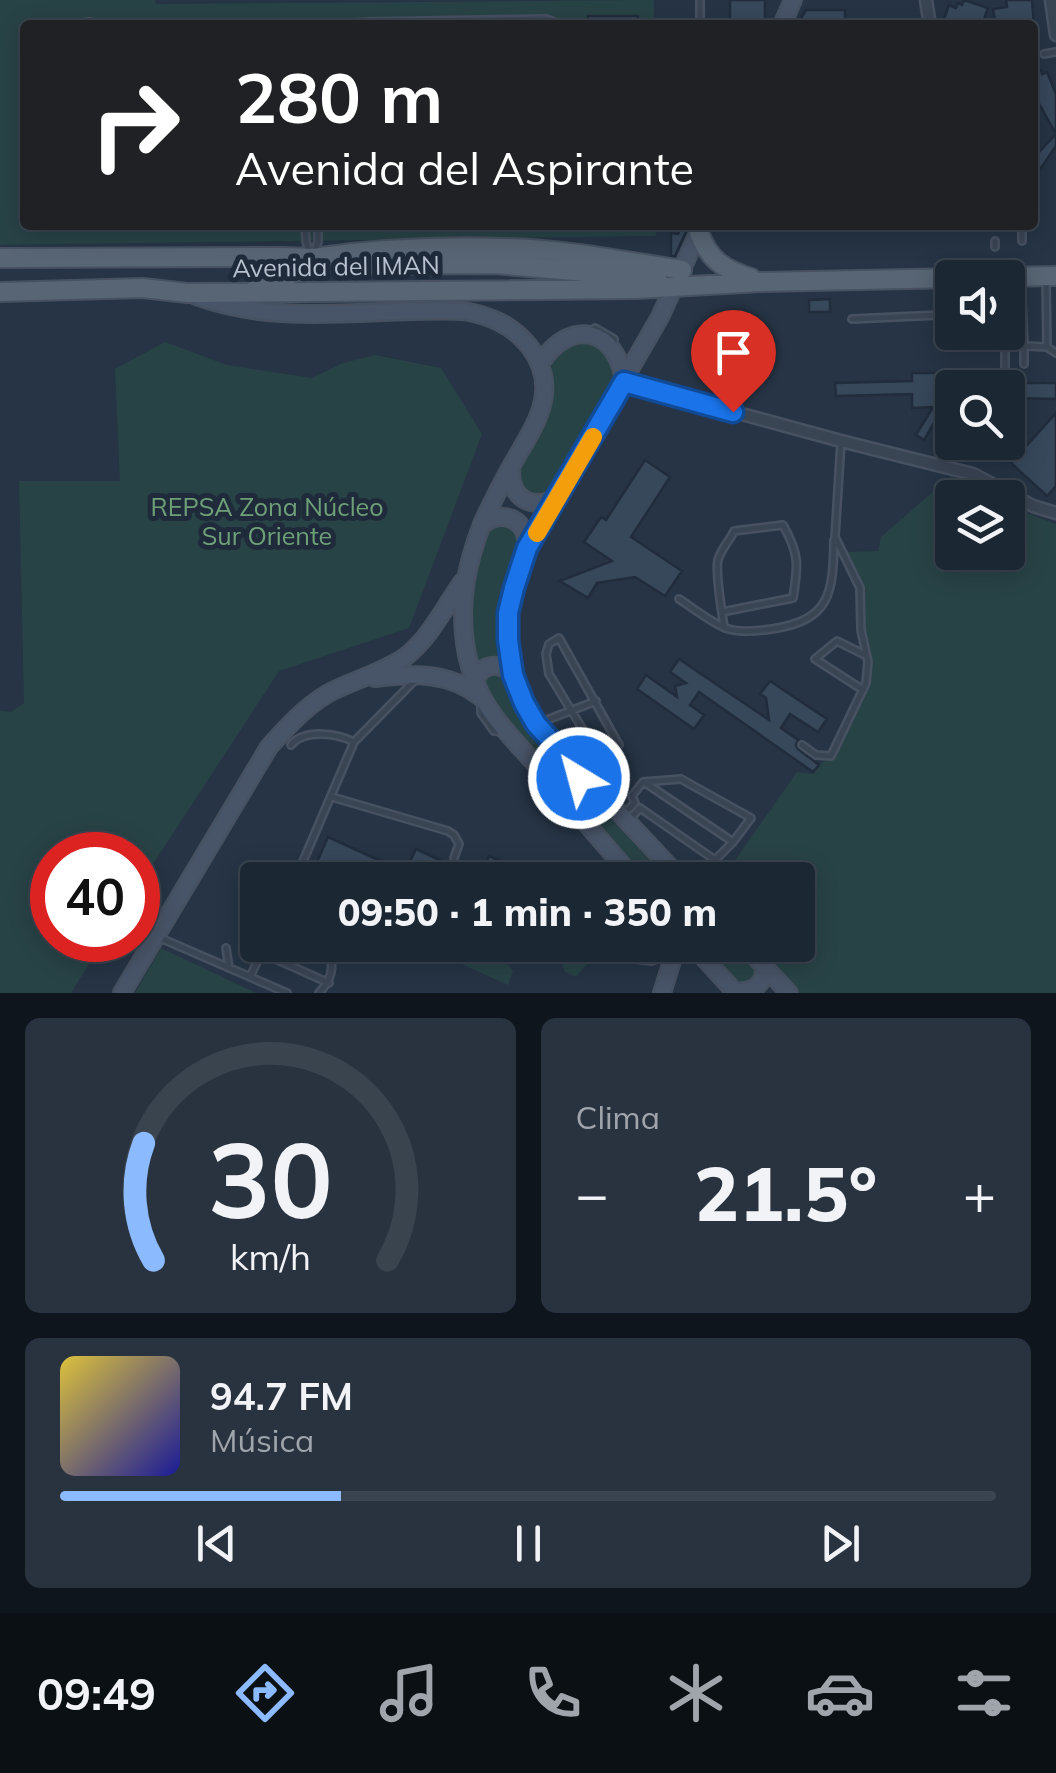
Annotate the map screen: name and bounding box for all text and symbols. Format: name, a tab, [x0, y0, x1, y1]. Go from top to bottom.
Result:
text: 280 m	[235, 53, 443, 141]
icon: right	[70, 60, 200, 190]
text: Avenida del Aspirante	[235, 140, 694, 196]
street label: Avenida del IMAN	[232, 249, 440, 283]
map controls	[935, 260, 1025, 570]
button: sound	[935, 260, 1025, 350]
pin	[691, 310, 776, 413]
icon: arrive	[706, 325, 761, 380]
button: search	[935, 370, 1025, 460]
button: layers	[935, 480, 1025, 570]
park label: REPSA Zona Núcleo Sur Oriente	[151, 491, 383, 551]
position arrow	[527, 726, 631, 830]
speed limit sign: 40	[30, 832, 160, 962]
text: 09:50 · 1 min · 350 m	[338, 888, 717, 936]
text: Clima	[576, 1097, 660, 1137]
text: 30	[208, 1113, 333, 1244]
text: 21.5°	[694, 1146, 877, 1240]
text: −	[576, 1159, 609, 1228]
text: +	[963, 1159, 996, 1228]
text: km/h	[230, 1234, 311, 1279]
text: 94.7 FM	[210, 1372, 353, 1420]
text: Música	[210, 1420, 314, 1460]
icon: previous	[189, 1516, 244, 1571]
icon: pause	[501, 1516, 556, 1571]
icon: next	[813, 1516, 868, 1571]
icon: directions	[230, 1658, 300, 1728]
icon: music	[374, 1658, 444, 1728]
icon: phone	[518, 1658, 588, 1728]
icon: climate	[661, 1658, 731, 1728]
icon: car	[805, 1658, 875, 1728]
icon: filters	[949, 1658, 1019, 1728]
text: 09:49	[37, 1665, 156, 1721]

